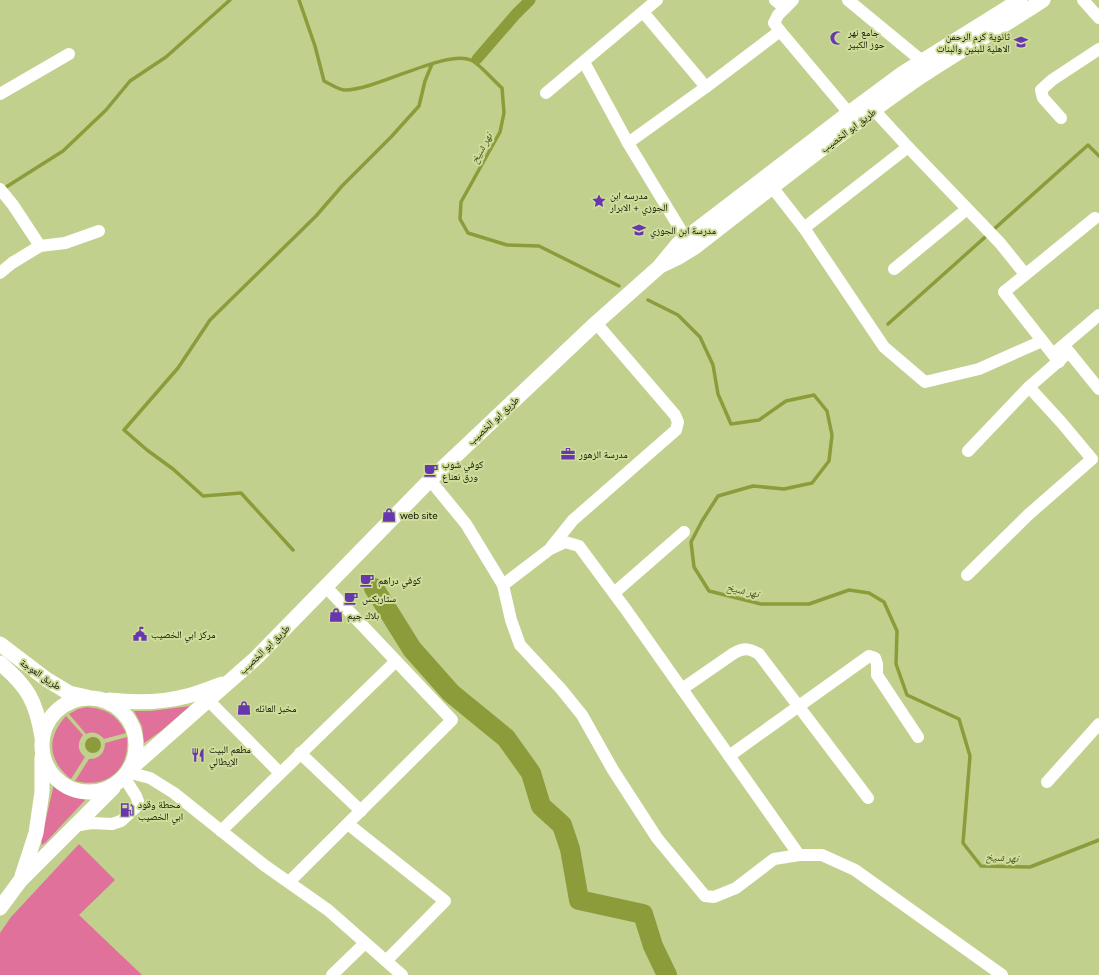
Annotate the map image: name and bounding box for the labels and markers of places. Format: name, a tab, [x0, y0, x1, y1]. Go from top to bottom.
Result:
place label: جامع نهر حوز الكبير	[847, 26, 886, 51]
mosque icon: جامع نهر حوز الكبير	[829, 30, 845, 46]
place label: ثانوية كرم الرحمن الاهلية للبنين والبنات	[937, 30, 1010, 55]
school or university icon: ثانوية كرم الرحمن الاهلية للبنين والبنات	[1013, 34, 1029, 50]
place label: مدرسه ابن الجوزي + الابرار	[609, 189, 668, 216]
place icon: مدرسه ابن الجوزي + الابرار	[591, 193, 607, 209]
school or university icon: مدرسة ابن الجوزي	[631, 222, 647, 238]
place label: مدرسة ابن الجوزي	[650, 224, 716, 239]
office icon: مدرسة الزهور	[560, 446, 576, 462]
place label: مدرسة الزهور	[578, 448, 628, 461]
place label: كوفي شوب ورق نعناع	[442, 458, 483, 483]
cafe icon: كوفي شوب ورق نعناع	[423, 462, 439, 478]
shop icon: web site	[381, 507, 397, 523]
place label: web site	[400, 509, 438, 522]
cafe icon: كوفي دراهم	[359, 572, 375, 588]
place label: كوفي دراهم	[378, 574, 421, 589]
cafe icon: ستاربكس	[343, 590, 359, 606]
place label: ستاربكس	[362, 592, 396, 605]
shop icon: بلاك جيم	[328, 607, 344, 623]
place label: بلاك جيم	[347, 609, 379, 623]
public building icon: مركز ابي الخصيب	[132, 626, 148, 642]
place label: مركز ابي الخصيب	[151, 628, 216, 643]
shop icon: مخبز العائله	[236, 700, 252, 716]
place label: مخبز العائله	[255, 702, 297, 715]
place label: مطعم البيت الإيطالي	[209, 743, 251, 770]
restaurant icon: مطعم البيت الإيطالي	[190, 747, 206, 763]
place label: محطة وقود ابي الخصيب	[138, 798, 183, 825]
fuel station icon: محطة وقود ابي الخصيب	[119, 802, 135, 818]

